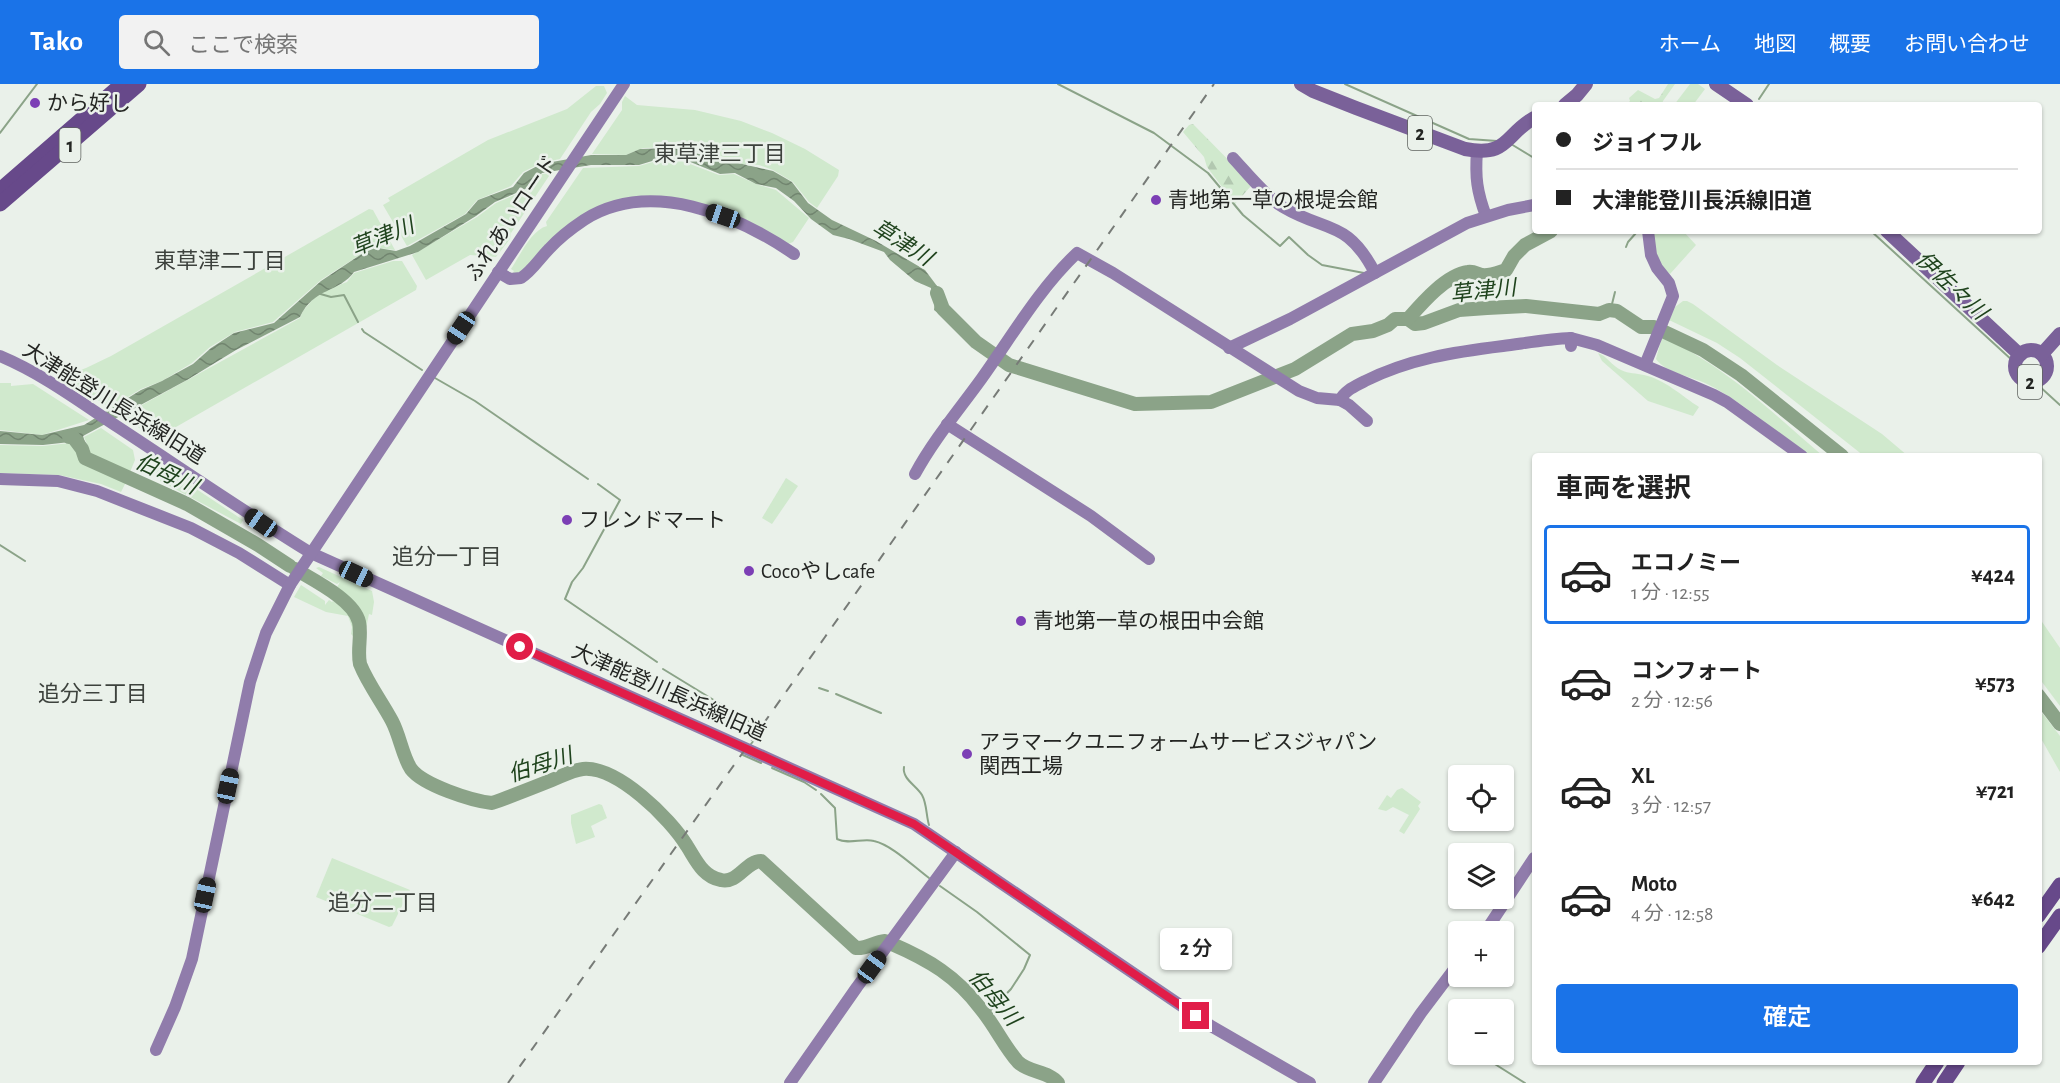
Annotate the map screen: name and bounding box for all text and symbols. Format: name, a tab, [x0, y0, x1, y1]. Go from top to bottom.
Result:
search box	[119, 15, 539, 69]
icon: search	[140, 26, 173, 59]
text: Tako	[30, 28, 83, 56]
text: ここで検索	[188, 34, 298, 56]
text: ホーム	[1659, 34, 1721, 55]
text: 地図	[1754, 34, 1796, 55]
text: 概要	[1829, 34, 1871, 55]
text: お問い合わせ	[1904, 34, 2030, 55]
place label: から好し	[47, 92, 131, 114]
marker: から好し	[28, 96, 42, 110]
road number: 2	[1408, 116, 1432, 150]
road number: 1	[60, 128, 80, 162]
text: ジョイフル	[1592, 132, 1702, 154]
district label: 東草津三丁目	[654, 142, 786, 165]
street label: ふれあいロード	[462, 151, 561, 285]
place label: 青地第一草の根堤会館	[1168, 189, 1378, 211]
text: 大津能登川長浜線旧道	[1592, 190, 1812, 212]
marker: 青地第一草の根堤会館	[1149, 193, 1163, 207]
car	[703, 202, 743, 230]
water label: 草津川	[347, 213, 419, 259]
water label: 草津川	[869, 215, 939, 271]
water label: 伊佐々川	[1912, 247, 1993, 325]
district label: 東草津二丁目	[154, 249, 286, 272]
water label: 草津川	[1449, 275, 1519, 305]
car	[443, 308, 479, 348]
street label: 大津能登川長浜線旧道	[19, 338, 209, 468]
road number: 2	[2018, 365, 2042, 399]
water label: 伯母川	[132, 449, 203, 499]
text: 車両を選択	[1556, 475, 1691, 502]
car	[241, 505, 281, 541]
place label: フレンドマート	[579, 510, 726, 531]
marker: フレンドマート	[560, 513, 574, 527]
district label: 追分一丁目	[392, 545, 502, 568]
icon: car	[1559, 548, 1613, 602]
text: エコノミー	[1631, 552, 1741, 574]
car	[336, 558, 376, 590]
place label: Cocoやしcafe	[761, 561, 875, 582]
marker: Cocoやしcafe	[742, 564, 756, 578]
text: ¥424	[1971, 564, 2015, 586]
text: 1 分 · 12:55	[1631, 583, 1710, 603]
place label: 青地第一草の根田中会館	[1033, 610, 1264, 632]
marker: 青地第一草の根田中会館	[1014, 614, 1028, 628]
route start	[506, 633, 533, 660]
street label: 大津能登川長浜線旧道	[569, 639, 769, 745]
icon: car	[1559, 656, 1613, 710]
text: コンフォート	[1631, 660, 1762, 682]
text: ¥573	[1975, 672, 2015, 694]
district label: 追分三丁目	[38, 682, 148, 705]
text: 2 分 · 12:56	[1631, 691, 1713, 711]
place label: アラマークユニフォームサービスジャパン 関西工場	[979, 731, 1377, 777]
water label: 伯母川	[505, 743, 577, 786]
marker: アラマークユニフォームサービスジャパン 関西工場	[960, 747, 974, 761]
icon: car	[1559, 764, 1613, 818]
map controls	[1448, 765, 1514, 1065]
button: locate	[1448, 765, 1514, 831]
text: XL	[1631, 765, 1654, 787]
car	[215, 767, 241, 805]
text: ¥721	[1976, 780, 2015, 802]
text: 3 分 · 12:57	[1631, 796, 1711, 816]
button: layers	[1448, 843, 1514, 909]
icon: car	[1559, 872, 1613, 926]
text: Moto	[1631, 873, 1677, 895]
car	[192, 876, 218, 914]
text: ¥642	[1971, 888, 2015, 910]
district label: 追分二丁目	[328, 891, 438, 914]
text: 4 分 · 12:58	[1631, 904, 1714, 924]
button: +	[1448, 921, 1514, 987]
callout: 2 分	[1160, 929, 1232, 971]
text: 2 分	[1180, 939, 1212, 959]
car	[854, 947, 890, 987]
water label: 伯母川	[965, 965, 1026, 1032]
button: 確定	[1556, 984, 2018, 1053]
button: −	[1448, 999, 1514, 1065]
route end	[1182, 1002, 1209, 1029]

